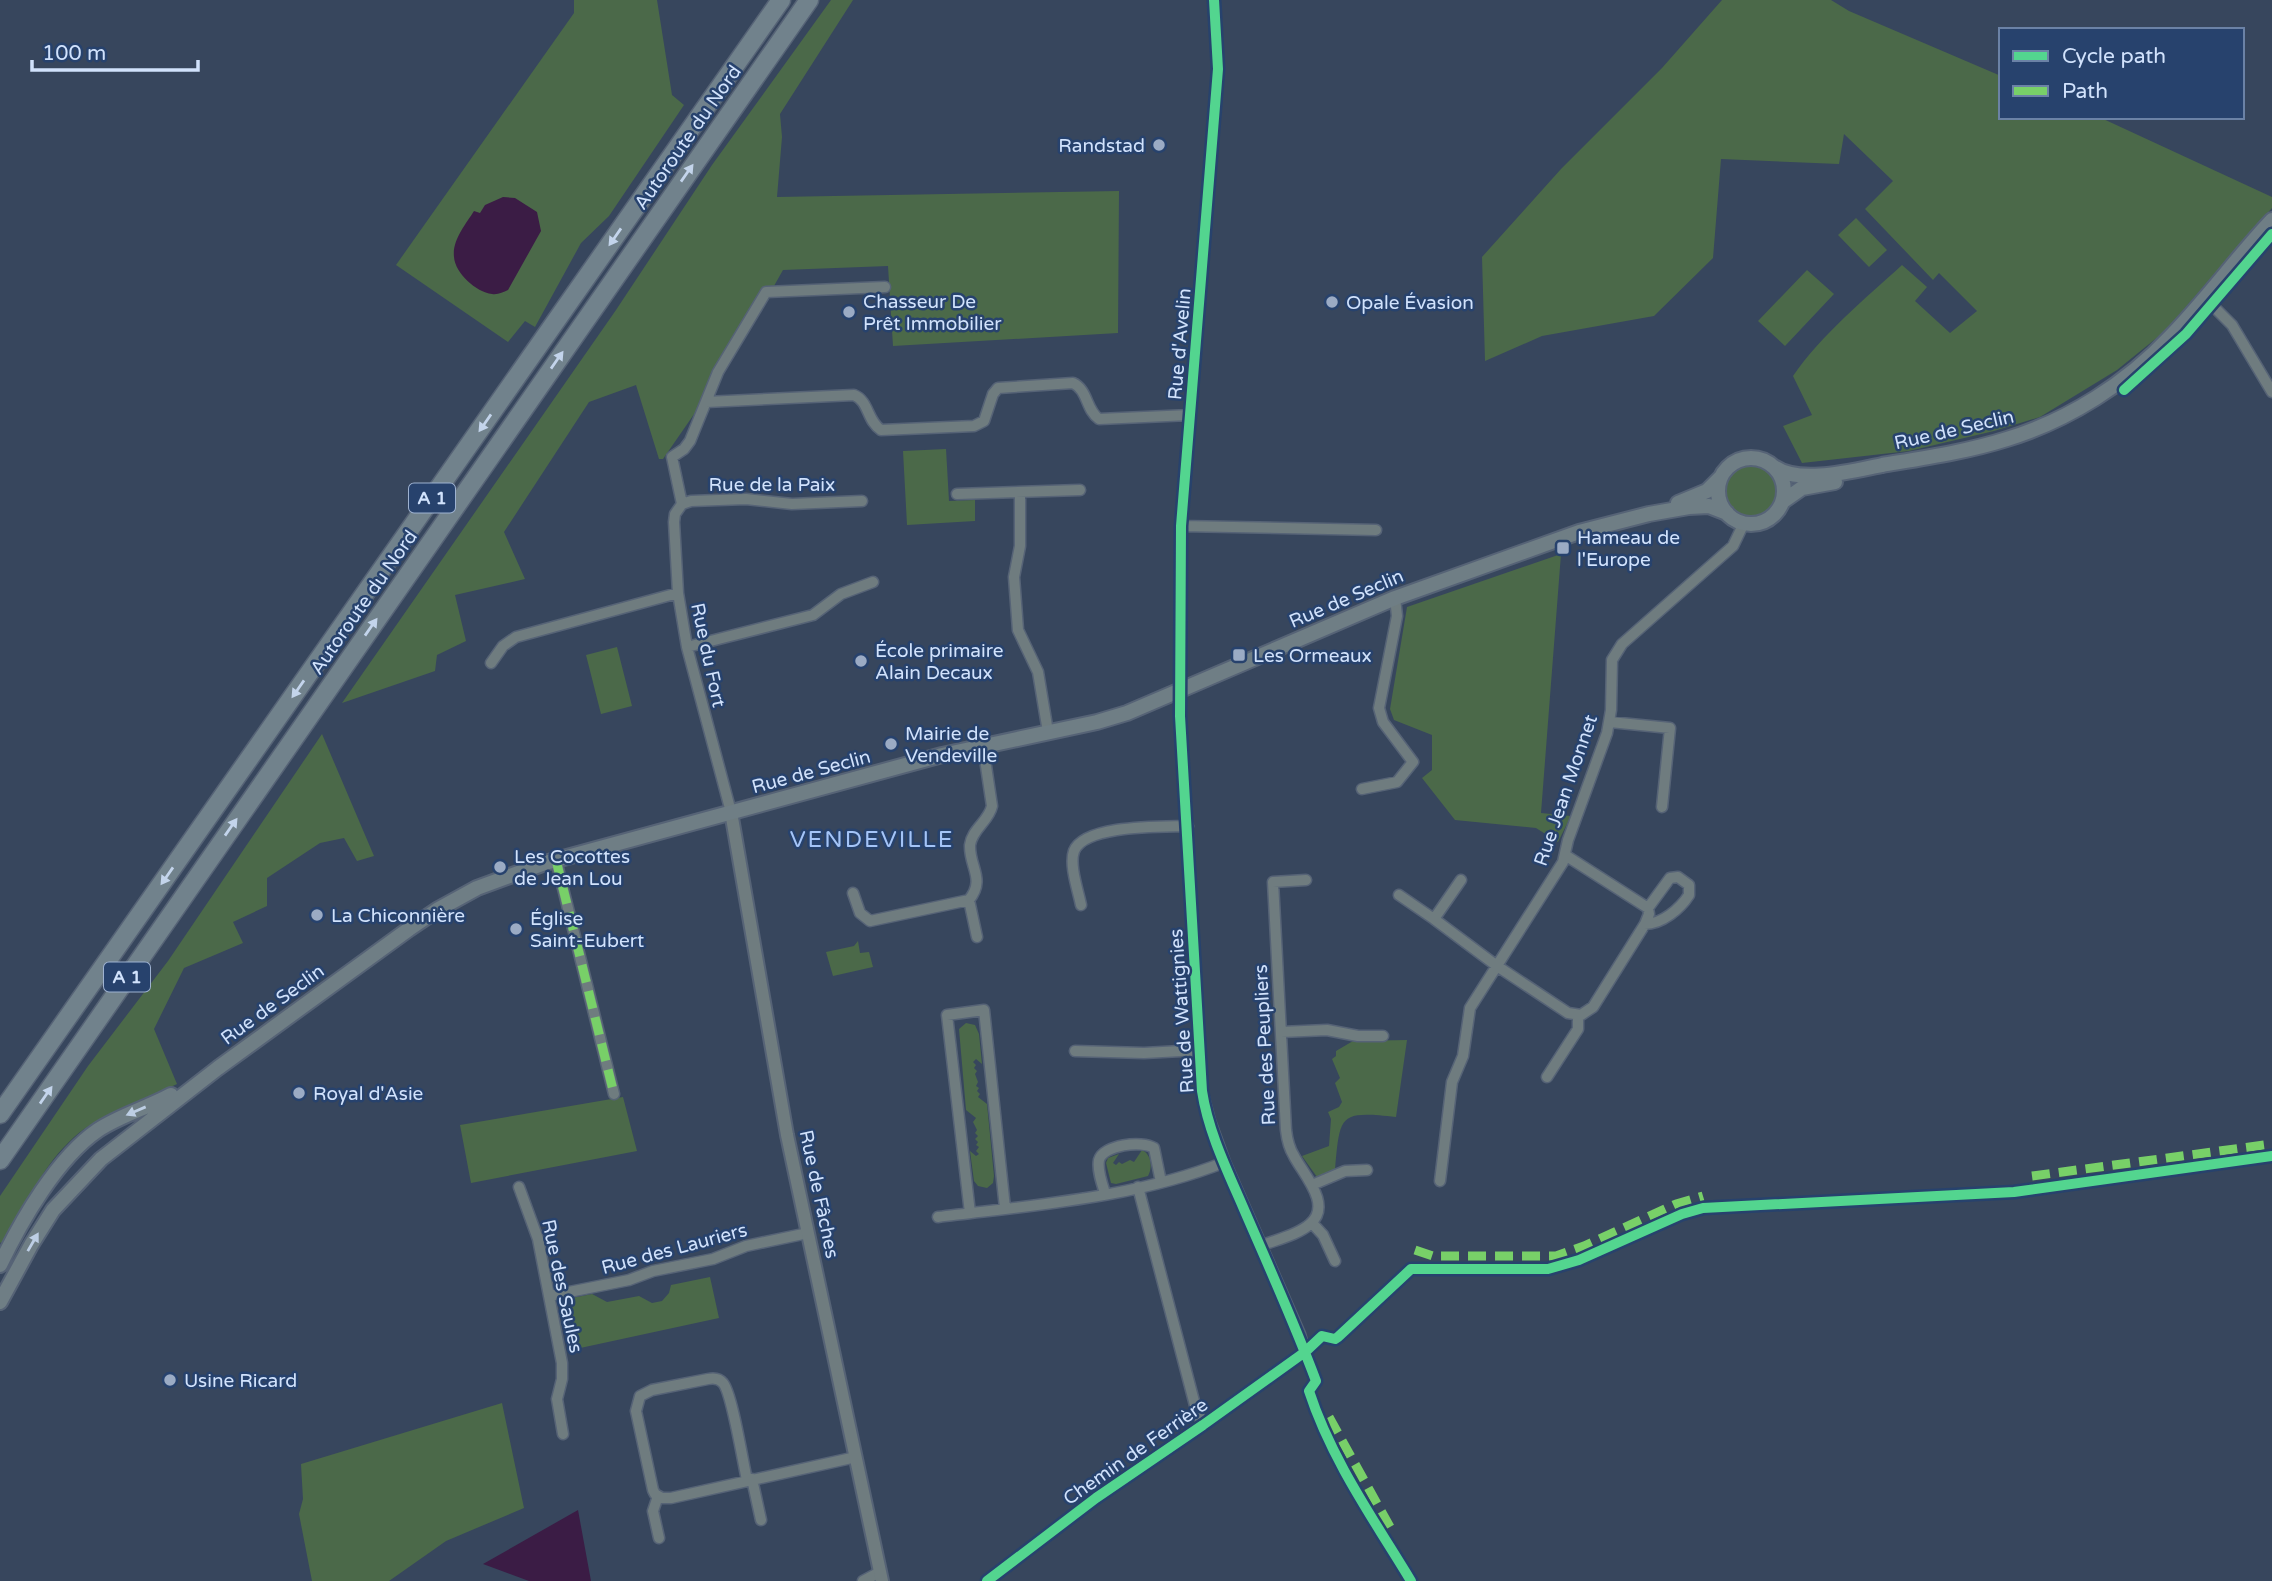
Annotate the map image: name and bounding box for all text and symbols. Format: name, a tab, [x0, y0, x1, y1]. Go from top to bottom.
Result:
scale bar	[32, 28, 198, 72]
legend	[1999, 28, 2244, 119]
text: 100 m	[42, 41, 106, 66]
text: Cycle path	[2062, 44, 2166, 69]
street label: Autoroute du Nord	[630, 61, 746, 214]
text: Path	[2062, 79, 2108, 104]
place label: Randstad	[1058, 135, 1145, 157]
marker: Randstad	[1151, 137, 1167, 153]
one-way arrow	[680, 164, 693, 183]
one-way arrow	[608, 228, 622, 246]
street label: Rue d'Avelin	[1164, 287, 1196, 401]
place label: Chasseur De Prêt Immobilier	[863, 291, 1002, 335]
place label: Opale Évasion	[1346, 292, 1474, 314]
marker: Opale Évasion	[1324, 294, 1340, 310]
marker: Chasseur De Prêt Immobilier	[841, 304, 857, 320]
one-way arrow	[550, 351, 564, 369]
street label: Rue de Seclin	[1892, 406, 2016, 454]
one-way arrow	[478, 414, 492, 432]
street label: Rue de la Paix	[709, 474, 835, 496]
road number: A 1	[409, 484, 455, 512]
street label: Autoroute du Nord	[306, 526, 422, 679]
place label: Hameau de l'Europe	[1577, 527, 1680, 571]
marker: Hameau de l'Europe	[1555, 540, 1571, 556]
street label: Rue de Seclin	[1286, 565, 1407, 633]
street label: Rue du Fort	[686, 601, 730, 709]
one-way arrow	[364, 618, 378, 636]
place label: École primaire Alain Decaux	[875, 640, 1003, 684]
place label: Les Ormeaux	[1253, 645, 1372, 667]
marker: Les Ormeaux	[1231, 647, 1247, 663]
marker: École primaire Alain Decaux	[853, 653, 869, 669]
one-way arrow	[291, 680, 305, 698]
street label: Rue Jean Monnet	[1530, 712, 1602, 869]
place label: Mairie de Vendeville	[905, 723, 997, 767]
marker: Mairie de Vendeville	[883, 736, 899, 752]
street label: Rue de Seclin	[749, 746, 873, 798]
one-way arrow	[224, 818, 238, 836]
district label: VENDEVILLE	[790, 826, 954, 854]
place label: Les Cocottes de Jean Lou	[514, 846, 630, 890]
marker: Les Cocottes de Jean Lou	[492, 859, 508, 875]
one-way arrow	[160, 867, 174, 885]
place label: La Chiconnière	[331, 905, 465, 927]
marker: La Chiconnière	[309, 907, 325, 923]
place label: Église Saint-Eubert	[530, 908, 644, 952]
marker: Église Saint-Eubert	[508, 921, 524, 937]
street label: Rue de Wattignies	[1165, 928, 1199, 1094]
street label: Rue de Seclin	[217, 960, 328, 1050]
road number: A 1	[104, 962, 150, 992]
street label: Rue des Peupliers	[1250, 964, 1280, 1126]
place label: Royal d'Asie	[313, 1083, 423, 1105]
one-way arrow	[39, 1085, 52, 1105]
marker: Royal d'Asie	[291, 1085, 307, 1101]
one-way arrow	[126, 1105, 146, 1117]
street label: Rue de Fâches	[795, 1128, 843, 1260]
street label: Rue des Saules	[537, 1217, 587, 1355]
street label: Rue des Lauriers	[599, 1219, 749, 1279]
one-way arrow	[26, 1233, 39, 1252]
place label: Usine Ricard	[184, 1370, 297, 1392]
marker: Usine Ricard	[162, 1372, 178, 1388]
street label: Chemin de Ferrière	[1059, 1394, 1212, 1510]

